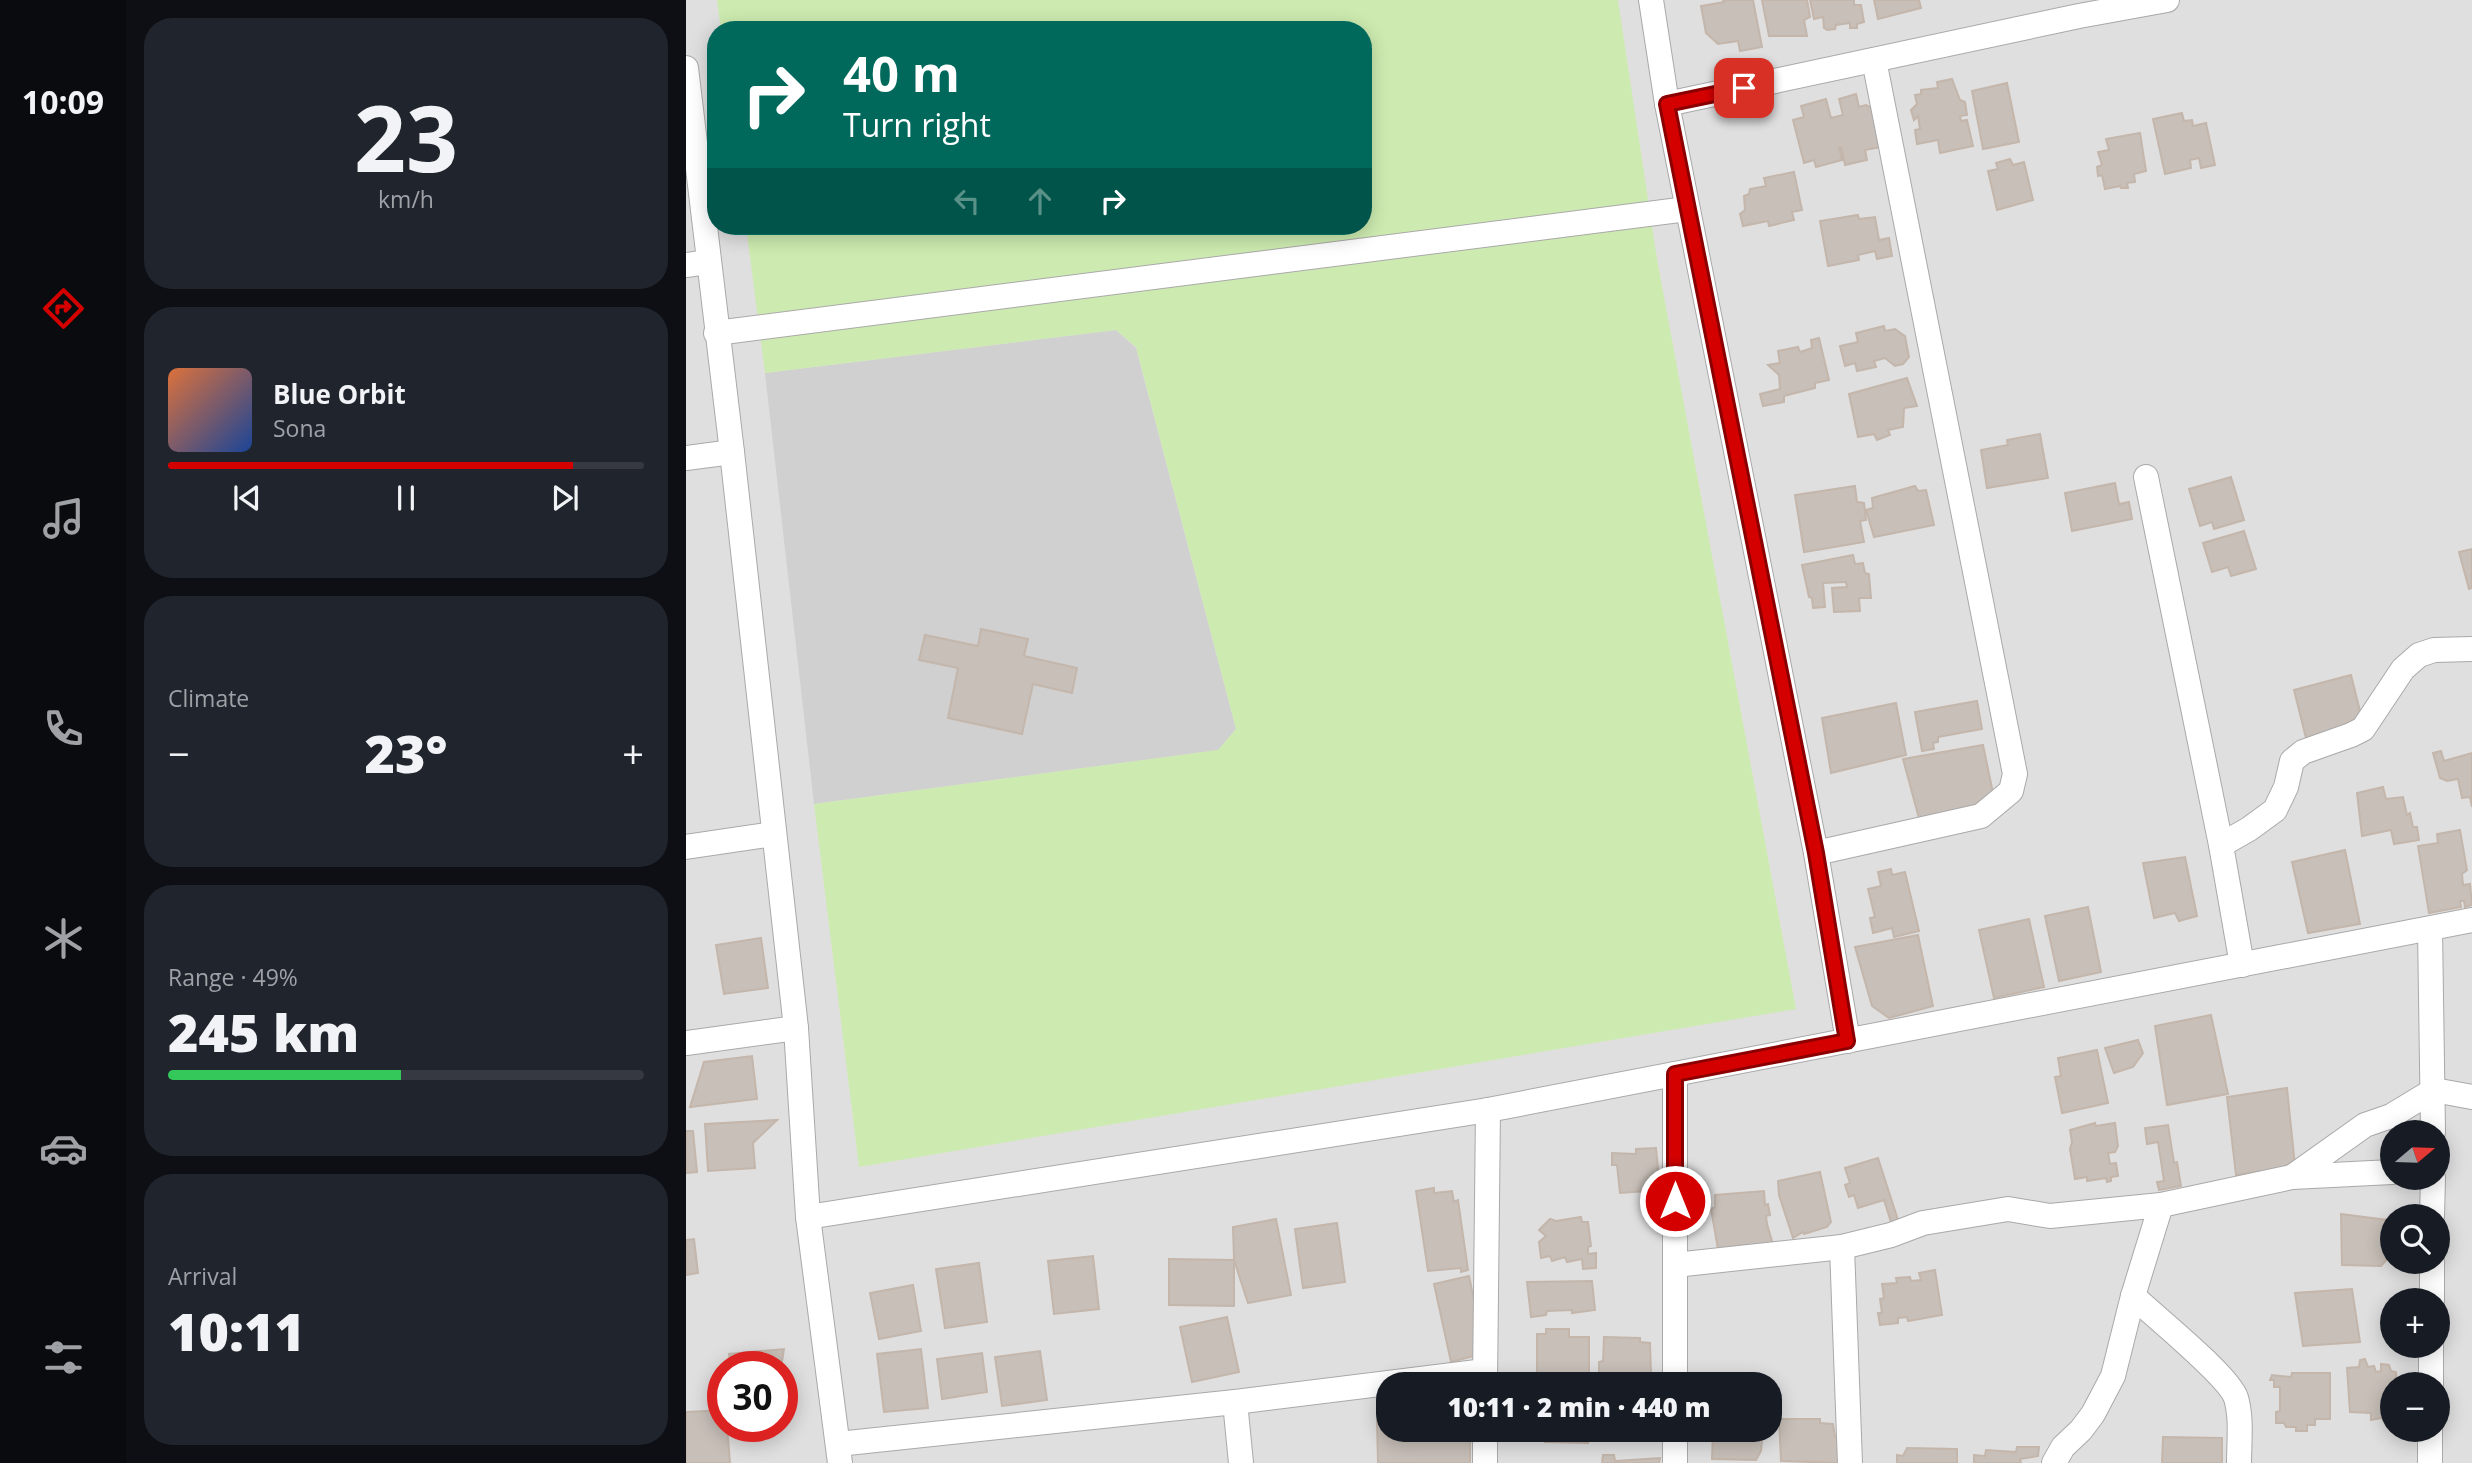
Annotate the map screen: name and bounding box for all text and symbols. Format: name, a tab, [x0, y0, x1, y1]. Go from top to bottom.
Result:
text: 40 m	[843, 40, 960, 106]
icon: right	[728, 49, 819, 140]
pin	[1714, 58, 1774, 118]
icon: arrive	[1725, 69, 1763, 107]
text: 23	[354, 75, 458, 199]
text: 10:09	[22, 80, 104, 123]
text: Turn right	[843, 103, 991, 146]
icon: left	[948, 182, 986, 220]
icon: ahead	[1021, 182, 1059, 220]
icon: right	[1094, 182, 1132, 220]
text: km/h	[378, 183, 434, 215]
icon: directions	[39, 284, 88, 333]
text: Blue Orbit	[273, 376, 406, 412]
text: Sona	[273, 412, 326, 444]
icon: previous	[228, 479, 266, 517]
icon: pause	[387, 479, 425, 517]
icon: next	[546, 479, 584, 517]
icon: music	[39, 494, 88, 543]
text: Climate	[168, 682, 249, 714]
icon: phone	[39, 704, 88, 753]
text: 23°	[365, 717, 447, 788]
text: −	[168, 727, 190, 779]
text: +	[622, 727, 644, 779]
icon: climate	[39, 914, 88, 963]
text: Range · 49%	[168, 961, 298, 993]
text: 245 km	[168, 996, 359, 1067]
north arrow	[2380, 1120, 2450, 1190]
map controls	[2380, 1120, 2450, 1442]
icon: car	[39, 1124, 88, 1173]
position arrow	[1638, 1164, 1712, 1238]
button: search	[2380, 1204, 2450, 1274]
text: Arrival	[168, 1260, 237, 1292]
button: +	[2380, 1288, 2450, 1358]
text: 10:11	[168, 1295, 305, 1366]
icon: filters	[39, 1333, 88, 1382]
speed limit sign: 30	[707, 1351, 798, 1442]
button: −	[2380, 1372, 2450, 1442]
text: 10:11 · 2 min · 440 m	[1448, 1389, 1710, 1425]

